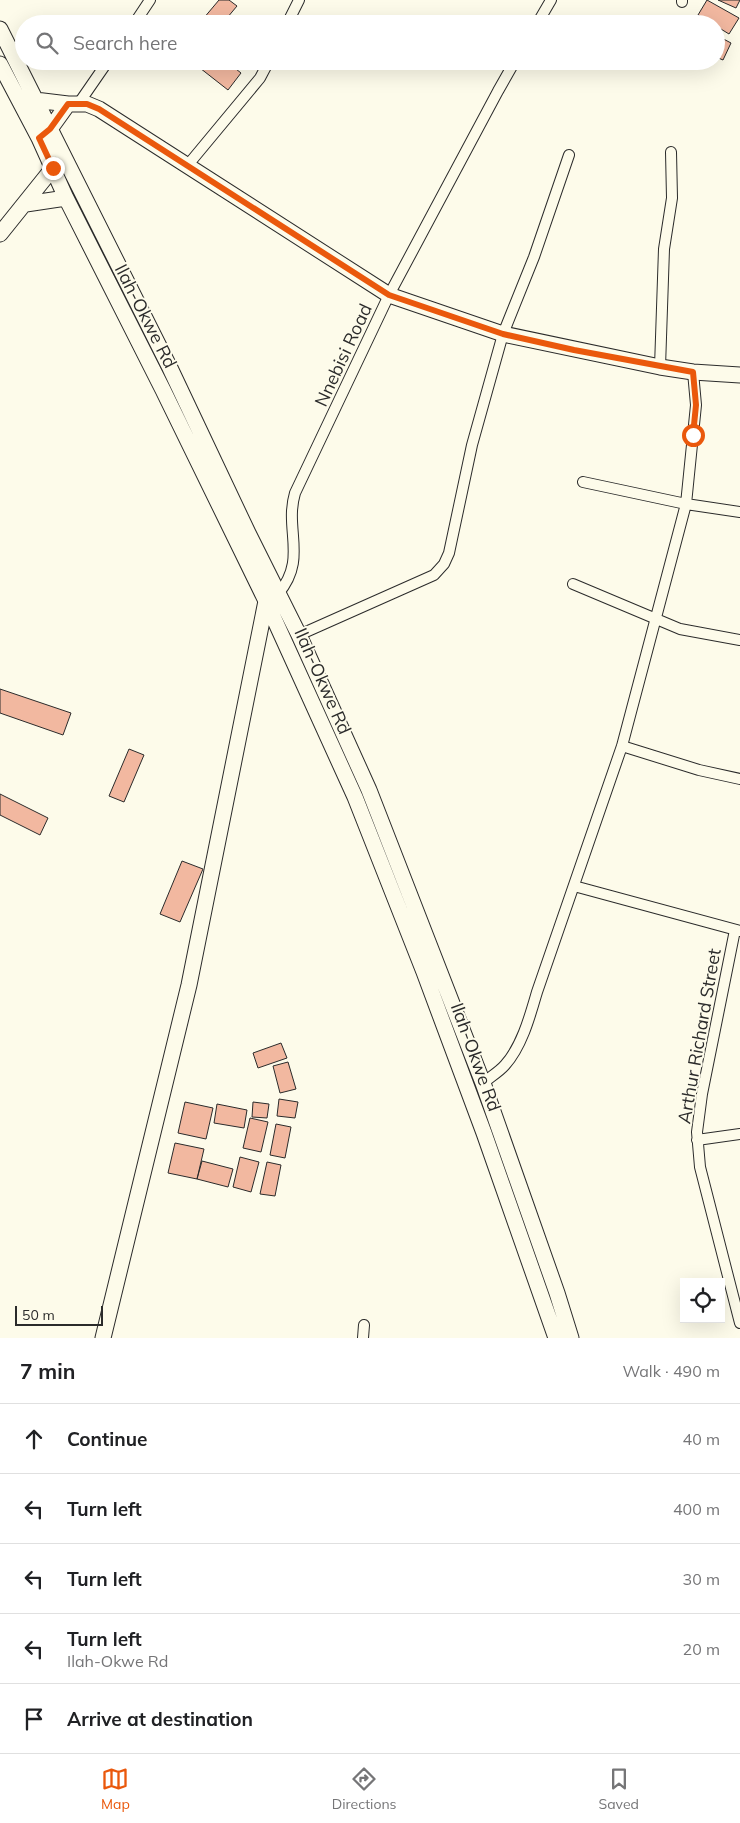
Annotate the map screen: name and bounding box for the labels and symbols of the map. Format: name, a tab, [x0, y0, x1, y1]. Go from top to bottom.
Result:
route end	[42, 157, 65, 180]
street label: Ilah-Okwe Rd	[110, 260, 182, 372]
street label: Nnebisi Road	[309, 300, 377, 410]
route start	[682, 424, 705, 447]
street label: Ilah-Okwe Rd	[289, 624, 357, 738]
street label: Arthur Richard Street	[672, 947, 726, 1125]
street label: Ilah-Okwe Rd	[446, 1000, 506, 1114]
scale bar	[15, 1303, 102, 1326]

